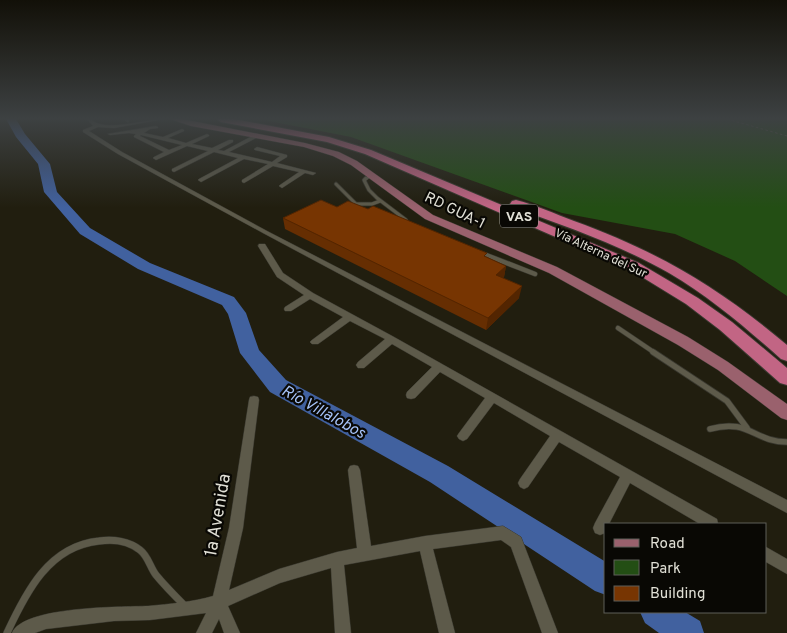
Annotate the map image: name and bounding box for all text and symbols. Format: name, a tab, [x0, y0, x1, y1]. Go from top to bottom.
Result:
street label: RD GUA-1	[421, 188, 488, 234]
road number: VAS	[500, 205, 538, 228]
street label: Vía Alterna del Sur	[552, 225, 650, 282]
water label: Río Villalobos	[278, 381, 369, 444]
street label: 1a Avenida	[200, 472, 237, 559]
legend	[604, 523, 767, 613]
text: Road	[650, 535, 685, 554]
text: Park	[650, 560, 681, 579]
text: Building	[650, 585, 705, 604]

